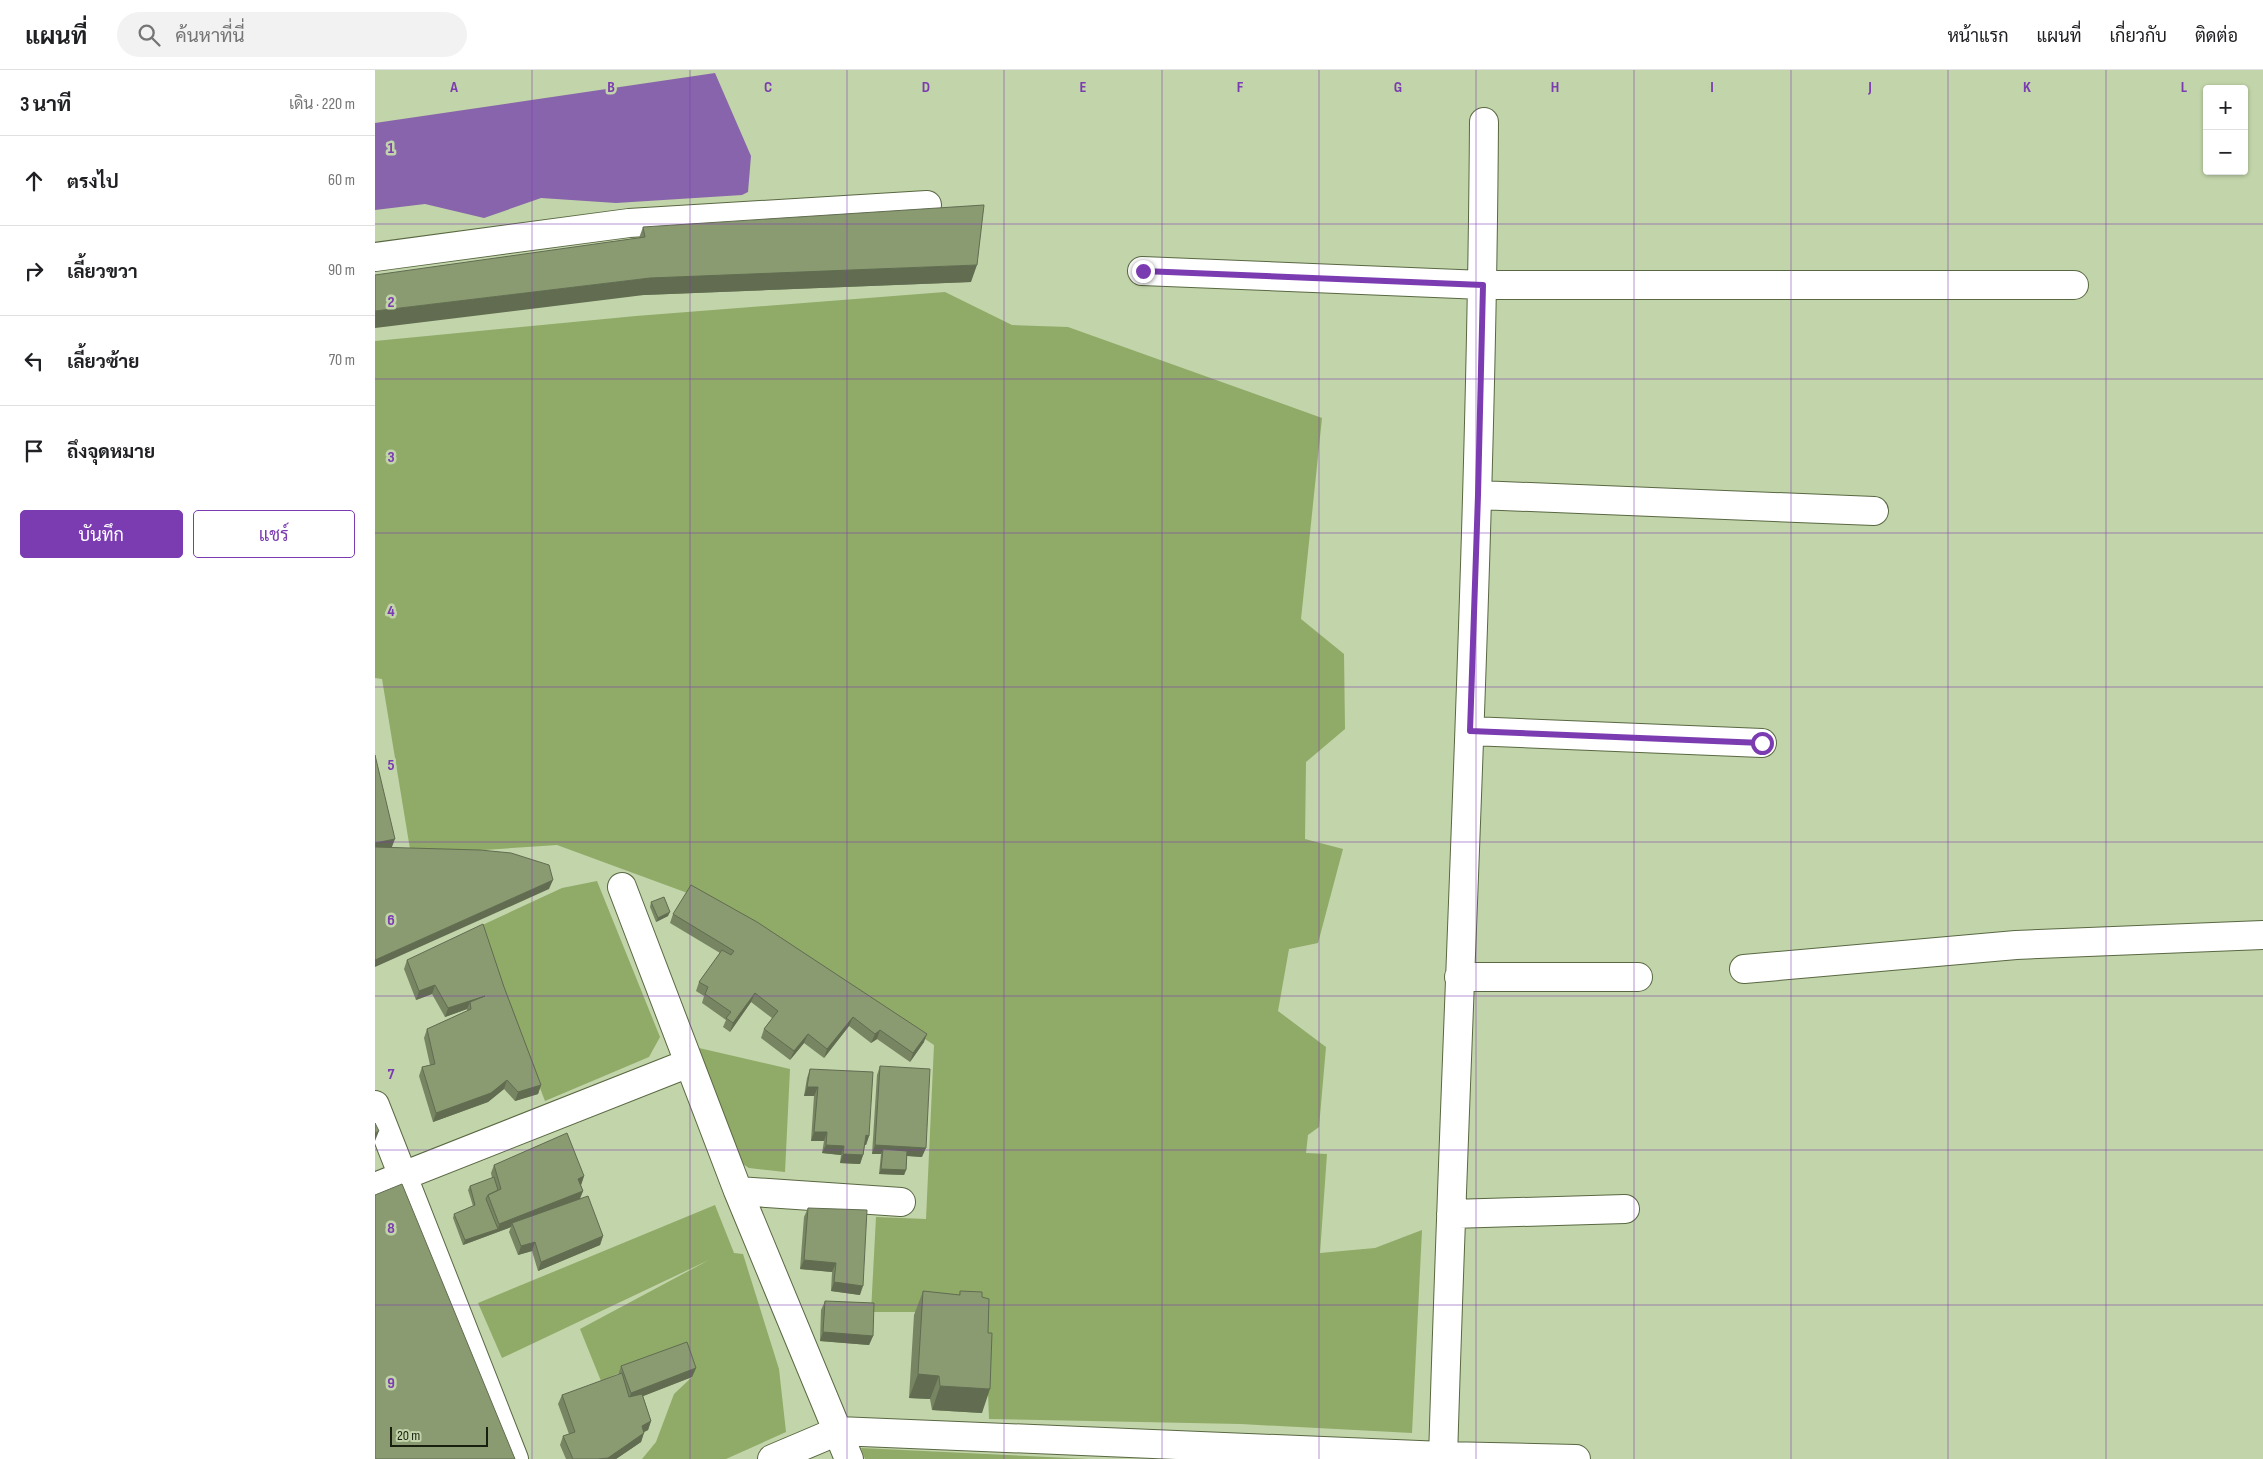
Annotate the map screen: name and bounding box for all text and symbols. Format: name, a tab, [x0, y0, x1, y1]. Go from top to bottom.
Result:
search box	[117, 12, 467, 57]
icon: search	[135, 21, 163, 49]
text: แผนที่	[25, 22, 87, 51]
text: ค้นหาที่นี่	[175, 25, 245, 48]
text: หน้าแรก	[1947, 26, 2009, 47]
text: แผนที่	[2037, 26, 2081, 47]
text: เกี่ยวกับ	[2109, 26, 2167, 47]
text: ติดต่อ	[2195, 26, 2238, 47]
text: A	[449, 78, 458, 97]
text: B	[607, 78, 615, 97]
text: C	[764, 78, 772, 97]
text: D	[922, 78, 930, 97]
text: E	[1080, 78, 1087, 97]
text: F	[1237, 78, 1244, 97]
text: G	[1394, 78, 1402, 97]
text: H	[1551, 78, 1559, 97]
text: I	[1710, 78, 1714, 97]
text: J	[1867, 78, 1872, 97]
text: K	[2023, 78, 2031, 97]
text: L	[2181, 78, 2188, 97]
map controls	[2203, 85, 2248, 175]
button: +	[2203, 85, 2248, 130]
text: 3 นาที	[20, 92, 71, 117]
text: เดิน · 220 m	[289, 95, 355, 114]
button: −	[2203, 130, 2248, 175]
text: 1	[388, 139, 395, 158]
icon: ahead	[20, 167, 48, 195]
text: ตรงไป	[67, 171, 119, 194]
text: 60 m	[328, 171, 355, 190]
icon: right	[20, 257, 48, 285]
route end	[1132, 260, 1155, 283]
text: เลี้ยวขวา	[67, 261, 138, 284]
text: 90 m	[328, 261, 355, 280]
text: 2	[387, 293, 395, 312]
icon: left	[20, 347, 48, 375]
text: เลี้ยวซ้าย	[67, 351, 139, 374]
text: 70 m	[329, 351, 355, 370]
icon: arrive	[20, 437, 48, 465]
text: ถึงจุดหมาย	[67, 441, 155, 464]
text: 3	[387, 448, 395, 467]
button: บันทึก	[20, 510, 183, 558]
button: แชร์	[193, 510, 355, 558]
text: 4	[387, 602, 395, 621]
route start	[1751, 732, 1774, 755]
text: 5	[387, 756, 395, 775]
text: 6	[387, 911, 395, 930]
text: 7	[388, 1065, 395, 1084]
text: 8	[387, 1219, 395, 1238]
text: 9	[387, 1374, 395, 1393]
scale bar	[390, 1424, 487, 1447]
text: 20 m	[397, 1427, 420, 1444]

